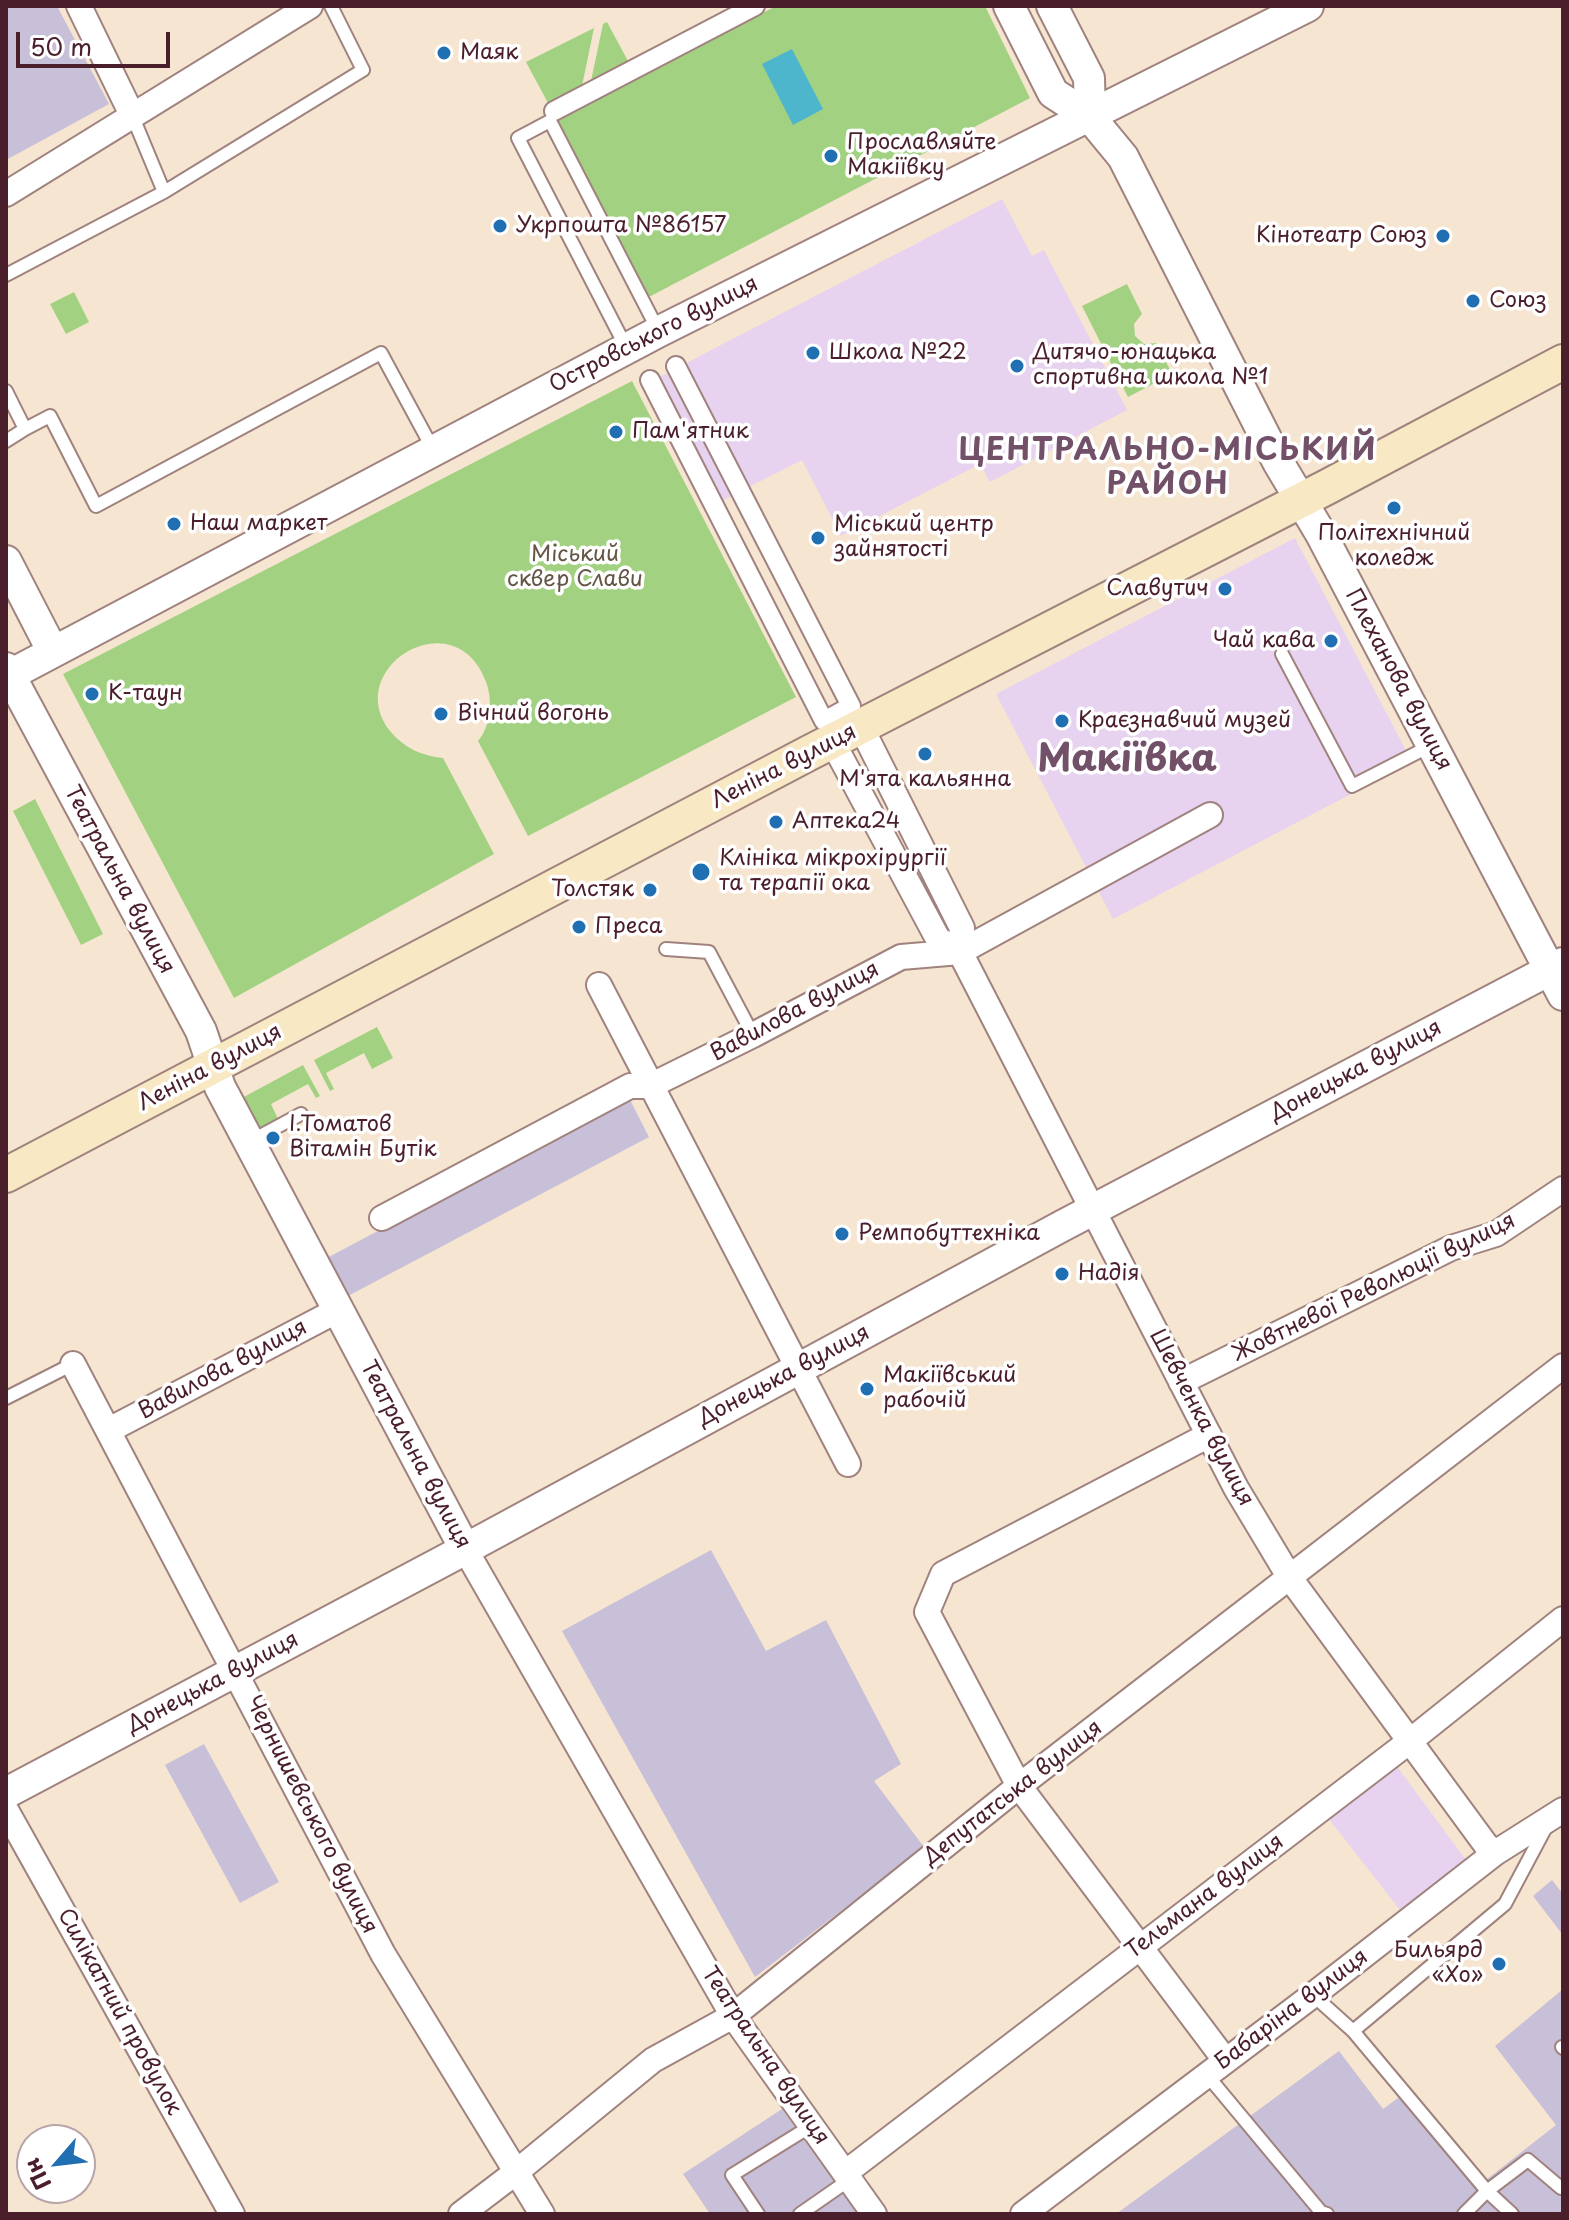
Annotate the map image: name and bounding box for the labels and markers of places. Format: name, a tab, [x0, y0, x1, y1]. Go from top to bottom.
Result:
place label: Маяк	[460, 40, 518, 66]
marker: Маяк	[435, 44, 453, 62]
place label: Прославляйте Макіївку	[847, 130, 997, 182]
marker: Прославляйте Макіївку	[822, 147, 840, 165]
place label: Укрпошта №86157	[516, 213, 726, 239]
marker: Укрпошта №86157	[491, 217, 509, 235]
place label: Кінотеатр Союз	[1256, 223, 1427, 249]
marker: Кінотеатр Союз	[1434, 227, 1452, 245]
place label: Союз	[1489, 288, 1547, 314]
marker: Союз	[1464, 292, 1482, 310]
place label: Школа №22	[829, 340, 967, 366]
place label: Дитячо-юнацька спортивна школа №1	[1033, 340, 1268, 392]
marker: Школа №22	[804, 344, 822, 362]
marker: Дитячо-юнацька спортивна школа №1	[1008, 357, 1026, 375]
place label: Пам'ятник	[632, 419, 749, 445]
marker: Пам'ятник	[607, 423, 625, 441]
marker: Полiтехнiчний коледж	[1385, 499, 1403, 517]
place label: Наш маркет	[190, 511, 327, 537]
place label: Міський центр зайнятості	[834, 512, 994, 564]
marker: Наш маркет	[165, 515, 183, 533]
place label: Полiтехнiчний коледж	[1318, 521, 1470, 572]
marker: Міський центр зайнятості	[809, 529, 827, 547]
place label: Славутич	[1106, 576, 1209, 602]
marker: Славутич	[1216, 580, 1234, 598]
place label: Чай кава	[1213, 628, 1315, 654]
marker: Чай кава	[1322, 632, 1340, 650]
place label: K-таун	[108, 681, 183, 707]
marker: K-таун	[83, 685, 101, 703]
place label: Вічний вогонь	[457, 701, 609, 727]
marker: Вічний вогонь	[432, 705, 450, 723]
place label: Краєзнавчий музей	[1078, 708, 1291, 734]
marker: Краєзнавчий музей	[1053, 712, 1071, 730]
marker: М'ята кальянна	[916, 745, 934, 763]
place label: М'ята кальянна	[839, 767, 1011, 793]
place label: Аптека24	[792, 809, 900, 835]
marker: Аптека24	[767, 813, 785, 831]
place label: Клініка мікрохірургії та терапії ока	[719, 846, 946, 898]
marker: Клініка мікрохірургії та терапії ока	[690, 861, 712, 883]
place label: Толстяк	[551, 877, 634, 903]
marker: Толстяк	[641, 881, 659, 899]
place label: Преса	[595, 914, 662, 940]
marker: Преса	[570, 918, 588, 936]
place label: І.Томатов Вітамін Бутік	[289, 1112, 436, 1164]
marker: І.Томатов Вітамін Бутік	[264, 1129, 282, 1147]
place label: Ремпобуттехніка	[858, 1221, 1040, 1247]
marker: Ремпобуттехніка	[833, 1225, 851, 1243]
place label: Надія	[1078, 1261, 1140, 1287]
marker: Надія	[1053, 1265, 1071, 1283]
place label: Макіївський рабочій	[883, 1363, 1016, 1414]
marker: Макіївський рабочій	[858, 1380, 876, 1398]
place label: Бильярд «Хо»	[1394, 1938, 1483, 1990]
marker: Бильярд «Хо»	[1490, 1955, 1508, 1973]

